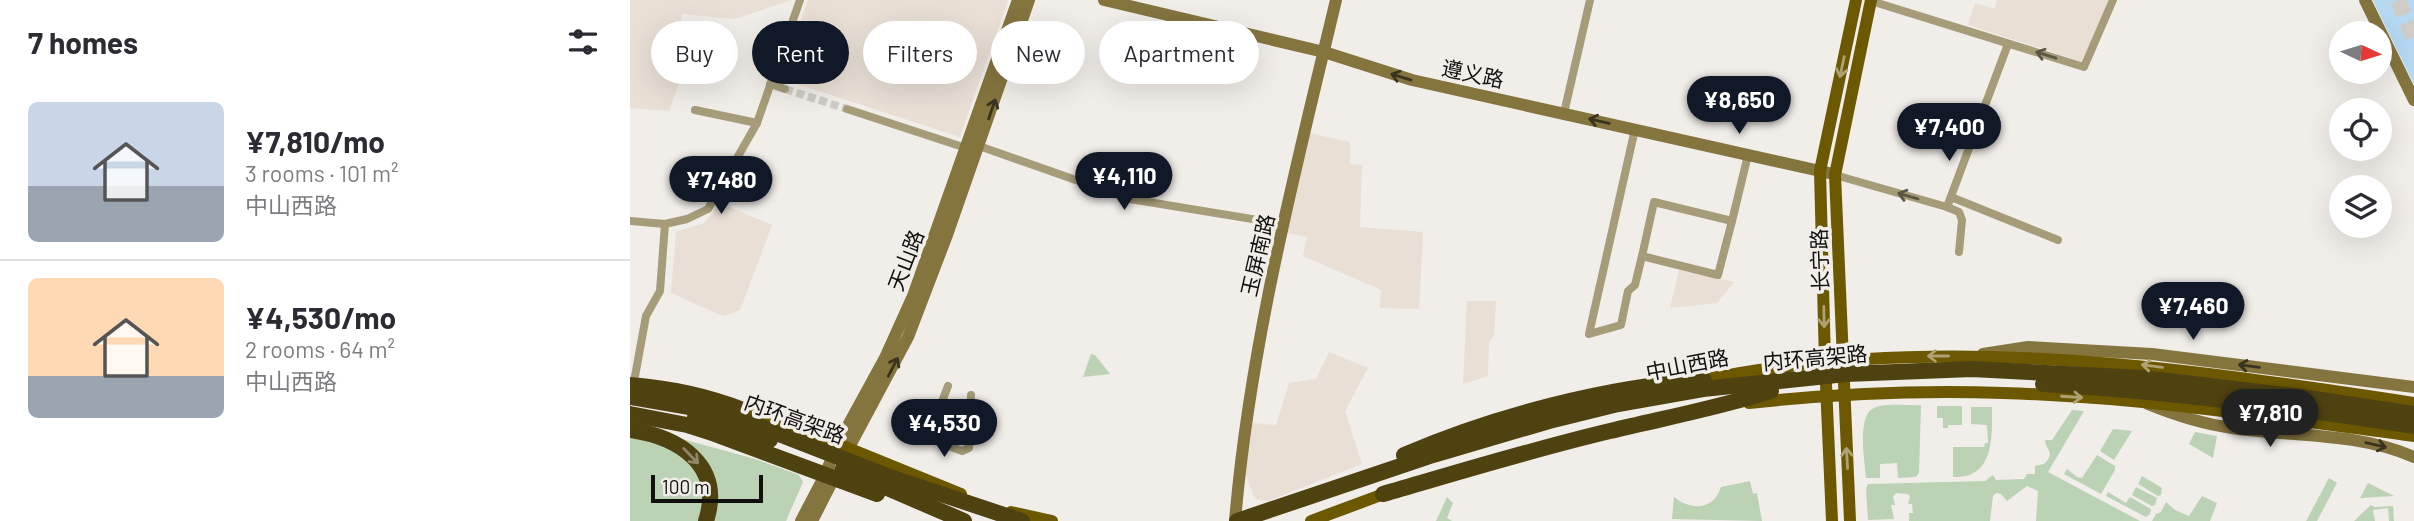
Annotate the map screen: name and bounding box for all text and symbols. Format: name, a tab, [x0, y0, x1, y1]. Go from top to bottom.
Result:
chip: Buy	[651, 21, 738, 84]
chip: Rent	[752, 21, 849, 84]
chip: Filters	[863, 21, 977, 84]
chip: New	[991, 21, 1085, 84]
chip: Apartment	[1099, 21, 1259, 84]
north arrow	[2329, 21, 2392, 84]
map controls	[2329, 21, 2392, 238]
icon: filters	[564, 23, 602, 61]
text: 7 homes	[28, 24, 138, 60]
one-way arrow	[2035, 48, 2057, 61]
street label: 遵义路	[1440, 54, 1506, 92]
one-way arrow	[1834, 55, 1848, 78]
one-way arrow	[1391, 69, 1413, 82]
pin: ¥8,650	[1682, 76, 1796, 136]
text: ¥8,650	[1703, 85, 1775, 113]
one-way arrow	[987, 98, 999, 120]
button: locate	[2329, 98, 2392, 161]
pin: ¥7,400	[1892, 104, 2006, 163]
text: ¥7,400	[1913, 112, 1985, 140]
one-way arrow	[1588, 113, 1611, 127]
text: ¥7,810/mo	[245, 123, 385, 159]
icon: home	[84, 130, 168, 214]
pin: ¥4,110	[1067, 152, 1181, 212]
pin: ¥7,480	[664, 156, 778, 216]
text: 3 rooms · 101 m²	[245, 159, 398, 187]
text: ¥4,110	[1091, 161, 1157, 189]
text: ¥7,480	[685, 165, 757, 193]
button: layers	[2329, 175, 2392, 238]
one-way arrow	[1897, 188, 1919, 201]
text: 中山西路	[245, 191, 337, 219]
street label: 玉屏南路	[1235, 211, 1279, 299]
street label: 天山路	[882, 226, 928, 294]
street label: 长宁路	[1805, 228, 1833, 292]
pin: ¥7,460	[2136, 282, 2250, 342]
text: ¥7,460	[2157, 291, 2229, 319]
text: ¥4,530/mo	[245, 299, 396, 335]
one-way arrow	[1817, 305, 1831, 328]
icon: home	[84, 306, 168, 390]
text: 2 rooms · 64 m²	[245, 335, 395, 363]
street label: 内环高架路	[1762, 340, 1868, 374]
street label: 中山西路	[1643, 344, 1731, 384]
one-way arrow	[1927, 349, 1950, 363]
one-way arrow	[887, 357, 901, 378]
one-way arrow	[2238, 359, 2261, 372]
one-way arrow	[2141, 360, 2164, 373]
text: 中山西路	[245, 367, 337, 395]
street label: 内环高架路	[741, 388, 849, 448]
pin: ¥7,810	[2213, 390, 2327, 449]
one-way arrow	[2060, 391, 2083, 404]
text: ¥7,810	[2237, 398, 2303, 426]
pin: ¥4,530	[887, 400, 1001, 459]
text: ¥4,530	[907, 408, 981, 436]
one-way arrow	[2364, 439, 2387, 452]
one-way arrow	[682, 447, 699, 464]
one-way arrow	[1840, 447, 1853, 470]
scale bar	[651, 472, 763, 504]
text: 100 m	[662, 475, 710, 498]

